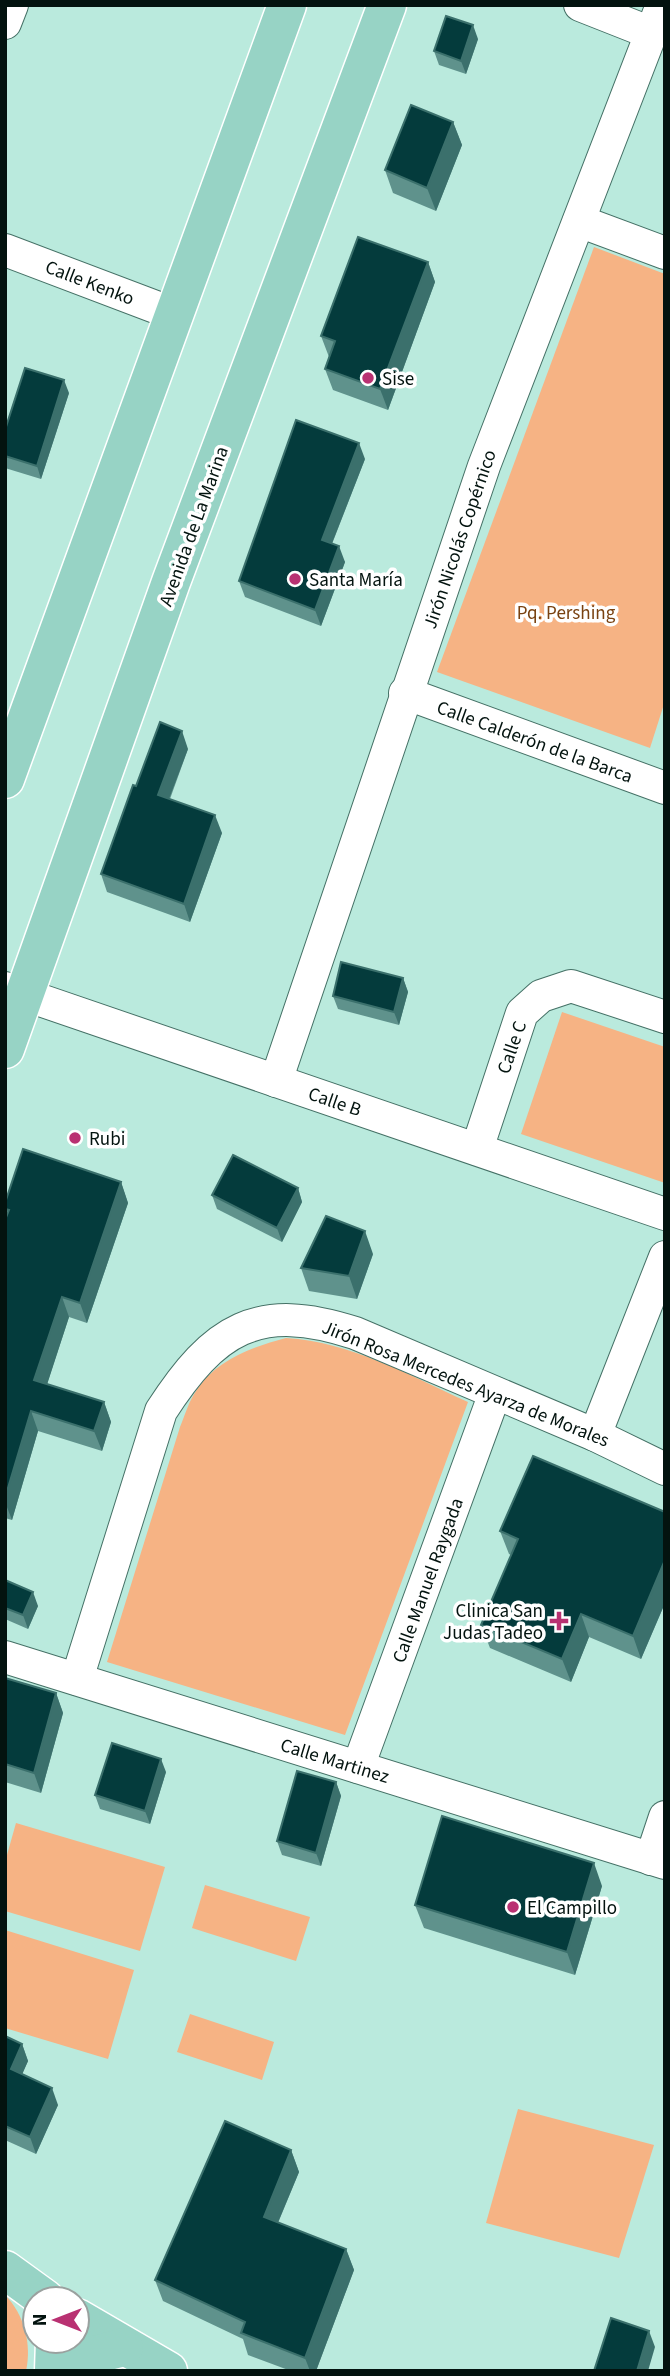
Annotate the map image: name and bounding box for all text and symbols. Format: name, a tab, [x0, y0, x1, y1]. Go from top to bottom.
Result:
street label: Calle Kenko	[41, 254, 138, 313]
place label: Sise	[382, 366, 414, 393]
marker: Sise	[360, 370, 376, 386]
street label: Avenida de La Marina	[153, 443, 236, 610]
street label: Jirón Nicolás Copérnico	[417, 446, 504, 633]
place label: Santa María	[309, 567, 403, 594]
marker: Santa María	[287, 571, 303, 587]
park label: Pq. Pershing	[517, 600, 616, 627]
street label: Calle Calderón de la Barca	[433, 694, 636, 790]
street label: Calle C	[491, 1017, 534, 1078]
street label: Calle B	[304, 1081, 365, 1124]
place label: Rubi	[89, 1126, 125, 1153]
marker: Rubi	[67, 1130, 83, 1146]
street label: Jirón Rosa Mercedes Ayarza de Morales	[318, 1314, 613, 1455]
street label: Calle Manuel Raygada	[386, 1494, 471, 1667]
place label: Clinica San Judas Tadeo	[443, 1598, 543, 1647]
marker: Clinica San Judas Tadeo	[549, 1611, 569, 1631]
street label: Calle Martinez	[277, 1732, 392, 1791]
place label: El Campillo	[527, 1895, 617, 1922]
marker: El Campillo	[505, 1899, 521, 1915]
north arrow	[21, 2285, 91, 2355]
text: N	[27, 2314, 54, 2326]

